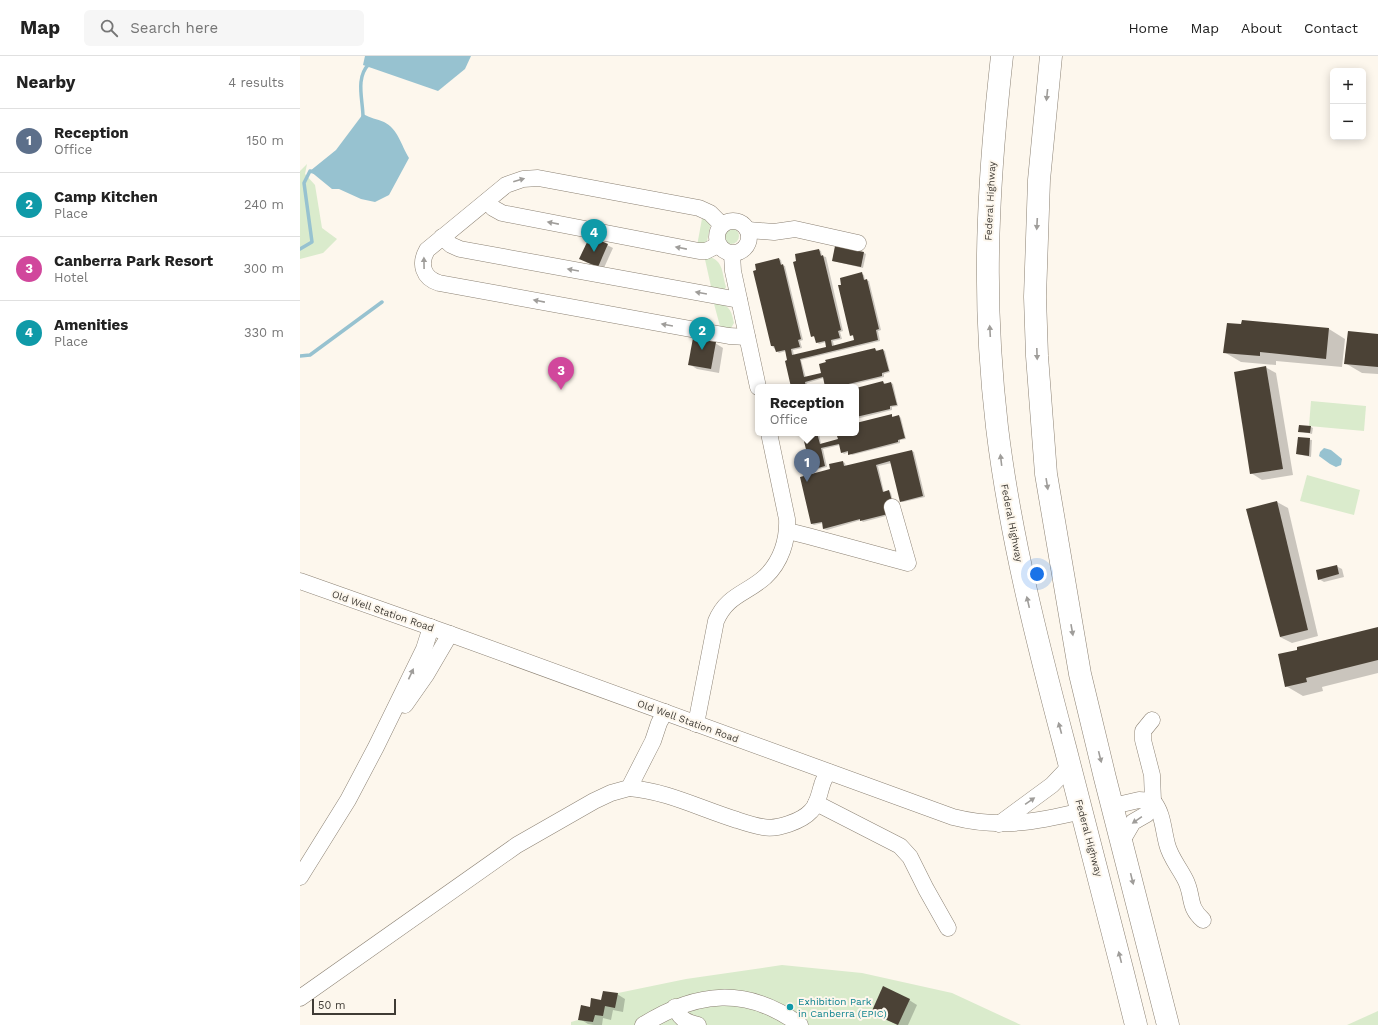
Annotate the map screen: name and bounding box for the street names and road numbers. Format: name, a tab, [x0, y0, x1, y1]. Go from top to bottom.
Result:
street label: Federal Highway	[982, 160, 998, 241]
street label: Federal Highway	[999, 483, 1025, 564]
street label: Old Well Station Road	[331, 588, 435, 634]
street label: Old Well Station Road	[636, 698, 740, 744]
street label: Federal Highway	[1073, 798, 1105, 879]

